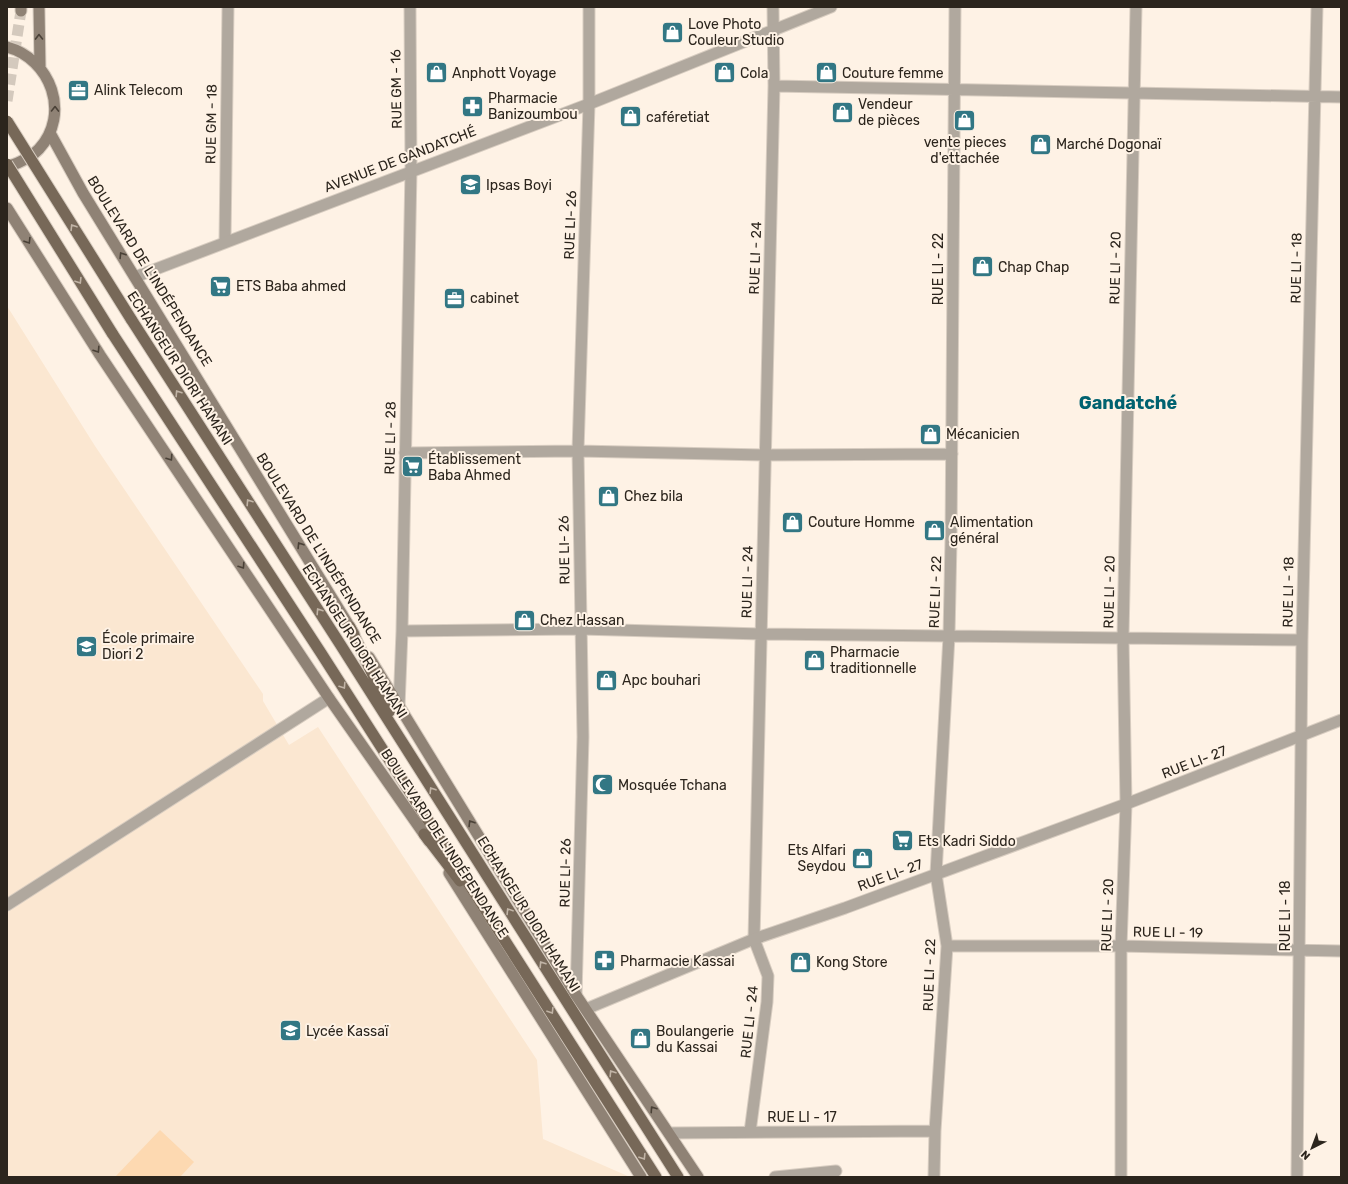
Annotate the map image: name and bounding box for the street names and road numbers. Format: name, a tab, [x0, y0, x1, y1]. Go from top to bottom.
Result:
street label: RUE GM - 16	[387, 49, 406, 129]
street label: RUE GM - 18	[202, 84, 221, 164]
street label: AVENUE DE GANDATCHÉ	[321, 122, 479, 196]
street label: BOULEVARD DE L'INDÉPENDANCE	[84, 172, 216, 370]
street label: RUE LI- 26	[561, 190, 580, 260]
street label: RUE LI - 24	[746, 221, 765, 295]
street label: RUE LI - 20	[1106, 231, 1125, 305]
street label: RUE LI - 18	[1287, 232, 1306, 304]
street label: RUE LI - 22	[930, 233, 947, 305]
street label: ECHANGEUR DIORI HAMANI	[123, 288, 236, 448]
street label: RUE LI - 28	[381, 401, 400, 475]
street label: BOULEVARD DE L'INDÉPENDANCE	[253, 449, 385, 647]
street label: RUE LI- 26	[555, 515, 574, 585]
street label: RUE LI - 24	[738, 545, 757, 619]
street label: RUE LI - 22	[926, 555, 945, 629]
street label: RUE LI - 20	[1100, 555, 1119, 629]
street label: RUE LI - 18	[1279, 556, 1298, 628]
street label: ECHANGEUR DIORI HAMANI	[298, 561, 411, 721]
street label: RUE LI- 27	[1159, 742, 1229, 783]
street label: BOULEVARD DE L'INDÉPENDANCE	[377, 745, 513, 941]
street label: ECHANGEUR DIORI HAMANI	[474, 833, 583, 995]
street label: RUE LI- 26	[556, 838, 575, 908]
street label: RUE LI- 27	[855, 856, 925, 895]
street label: RUE LI - 20	[1098, 878, 1117, 952]
street label: RUE LI - 18	[1277, 880, 1294, 952]
street label: RUE LI - 19	[1133, 923, 1203, 942]
street label: RUE LI - 22	[920, 938, 939, 1012]
street label: RUE LI - 24	[737, 985, 762, 1059]
street label: RUE LI - 17	[767, 1109, 837, 1126]

